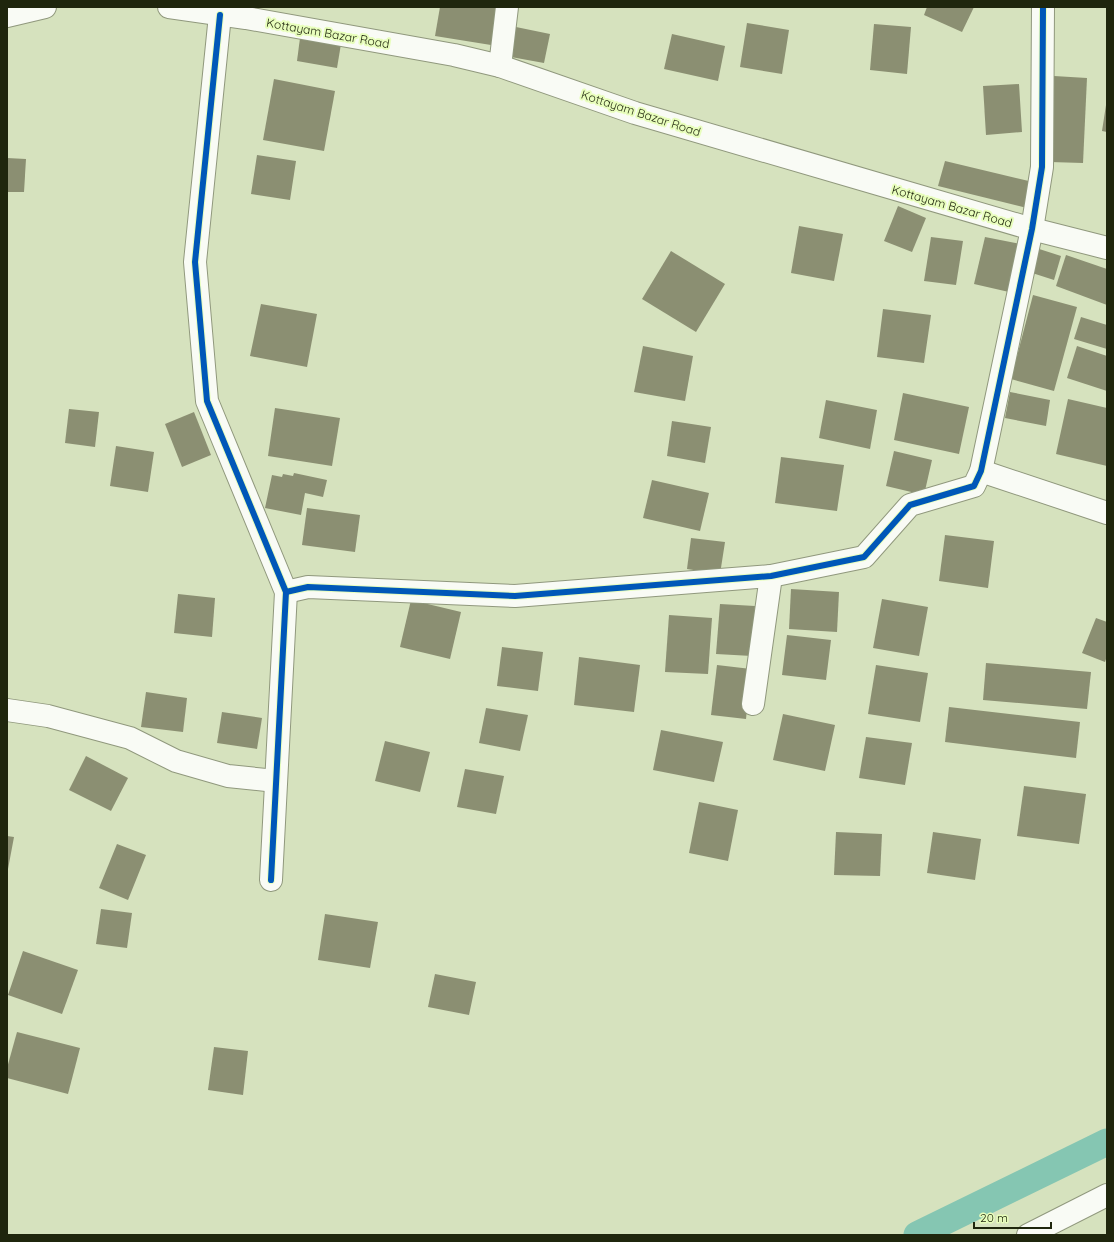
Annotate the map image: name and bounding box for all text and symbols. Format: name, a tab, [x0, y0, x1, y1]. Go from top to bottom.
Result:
street label: Kottayam Bazar Road	[265, 15, 391, 51]
street label: Kottayam Bazar Road	[579, 87, 703, 139]
street label: Kottayam Bazar Road	[890, 182, 1014, 230]
scale bar	[974, 1204, 1051, 1230]
text: 20 m	[980, 1210, 1008, 1225]

